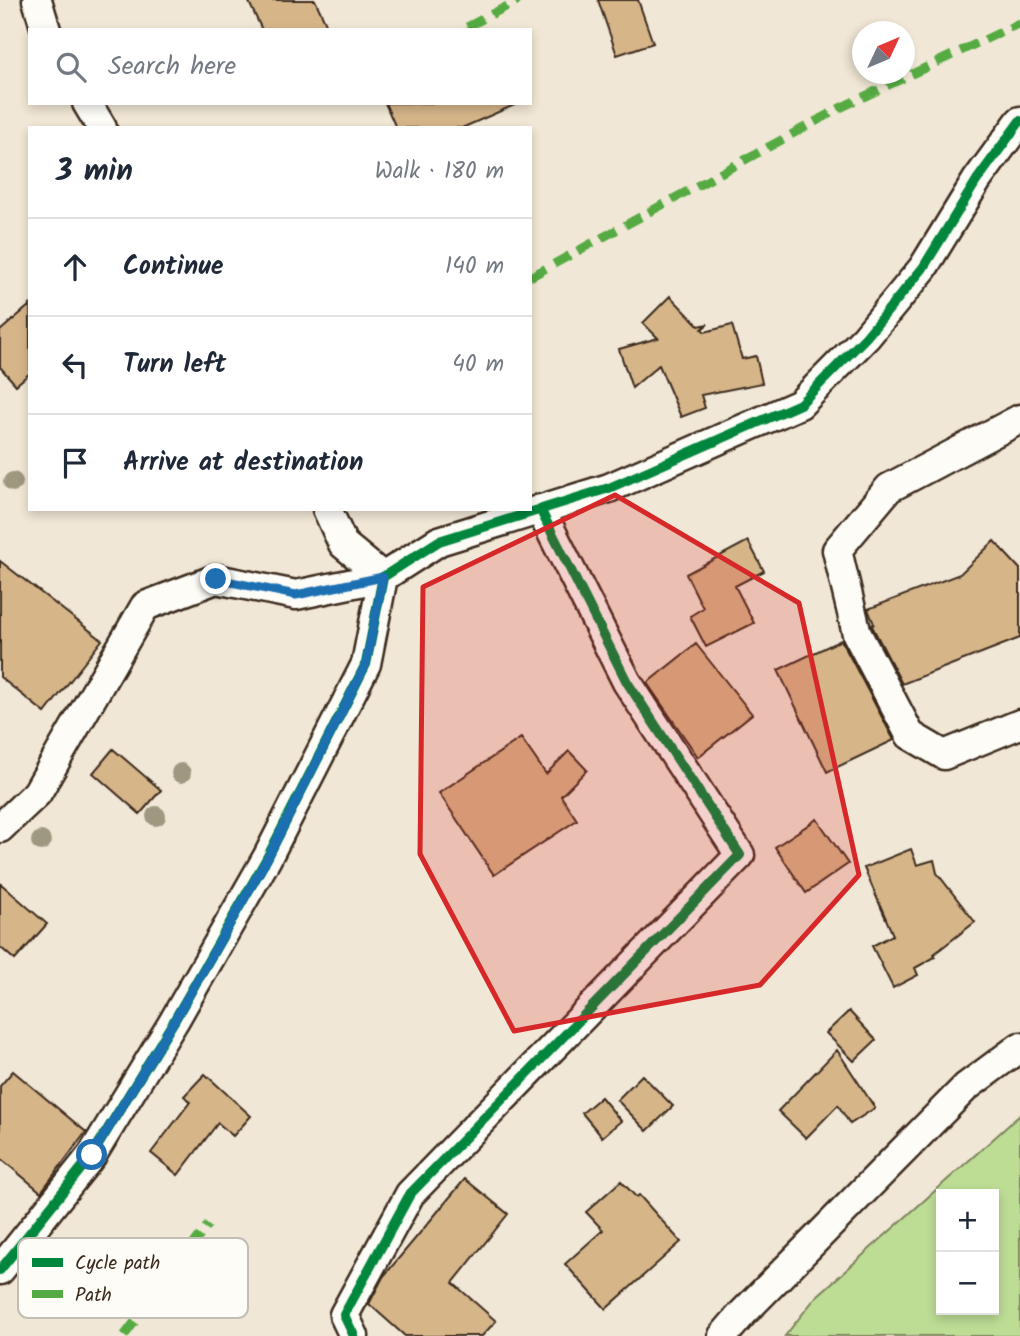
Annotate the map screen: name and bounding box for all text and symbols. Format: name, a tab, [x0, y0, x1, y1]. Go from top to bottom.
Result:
north arrow	[852, 21, 915, 84]
search box	[28, 28, 532, 105]
text: Search here	[108, 46, 236, 88]
icon: search	[52, 48, 90, 86]
text: 3 min	[56, 148, 133, 196]
text: Walk · 180 m	[375, 154, 504, 190]
text: Continue	[123, 246, 224, 288]
icon: ahead	[56, 248, 94, 286]
text: 140 m	[445, 249, 504, 285]
text: Turn left	[123, 344, 226, 386]
icon: left	[56, 346, 94, 384]
text: 40 m	[452, 347, 504, 383]
text: Arrive at destination	[123, 442, 363, 484]
icon: arrive	[56, 444, 94, 482]
route end	[200, 563, 231, 594]
route start	[76, 1139, 107, 1170]
map controls	[936, 1189, 999, 1315]
button: +	[936, 1189, 999, 1252]
legend	[18, 1238, 248, 1318]
text: Cycle path	[75, 1249, 160, 1279]
button: −	[936, 1252, 999, 1315]
text: Path	[75, 1281, 112, 1311]

